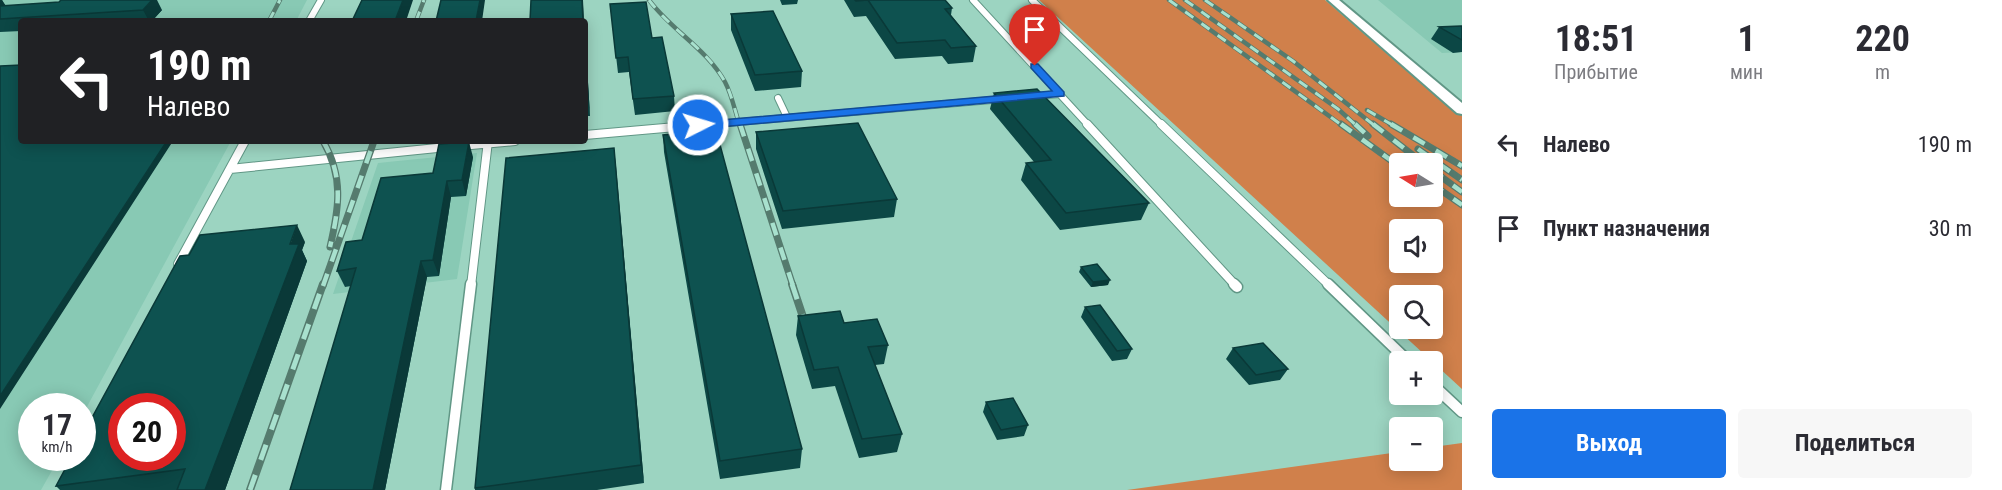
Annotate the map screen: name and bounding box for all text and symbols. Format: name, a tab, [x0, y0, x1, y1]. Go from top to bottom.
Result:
pin	[1009, 4, 1060, 66]
icon: arrive	[1018, 13, 1051, 46]
text: 18:51	[1555, 18, 1637, 60]
text: 1	[1737, 18, 1756, 60]
text: 220	[1855, 18, 1910, 60]
text: 190 m	[147, 41, 252, 90]
icon: left	[48, 42, 126, 120]
text: Прибытие	[1554, 60, 1638, 84]
text: мин	[1730, 60, 1763, 84]
text: m	[1875, 60, 1890, 84]
text: Налево	[147, 91, 230, 123]
position arrow	[666, 93, 730, 157]
icon: left	[1492, 128, 1525, 161]
text: Налево	[1543, 132, 1610, 157]
text: 190 m	[1918, 132, 1972, 157]
north arrow	[1389, 153, 1443, 207]
map controls	[1389, 153, 1443, 471]
icon: arrive	[1492, 212, 1525, 245]
text: Пункт назначения	[1543, 216, 1710, 241]
text: 30 m	[1929, 216, 1972, 241]
button: sound	[1389, 219, 1443, 273]
button: search	[1389, 285, 1443, 339]
button: +	[1389, 351, 1443, 405]
speed limit sign: 20	[108, 393, 186, 471]
text: 17	[42, 407, 72, 442]
button: Выход	[1492, 409, 1726, 478]
button: Поделиться	[1738, 409, 1972, 478]
button: −	[1389, 417, 1443, 471]
text: km/h	[42, 438, 72, 456]

